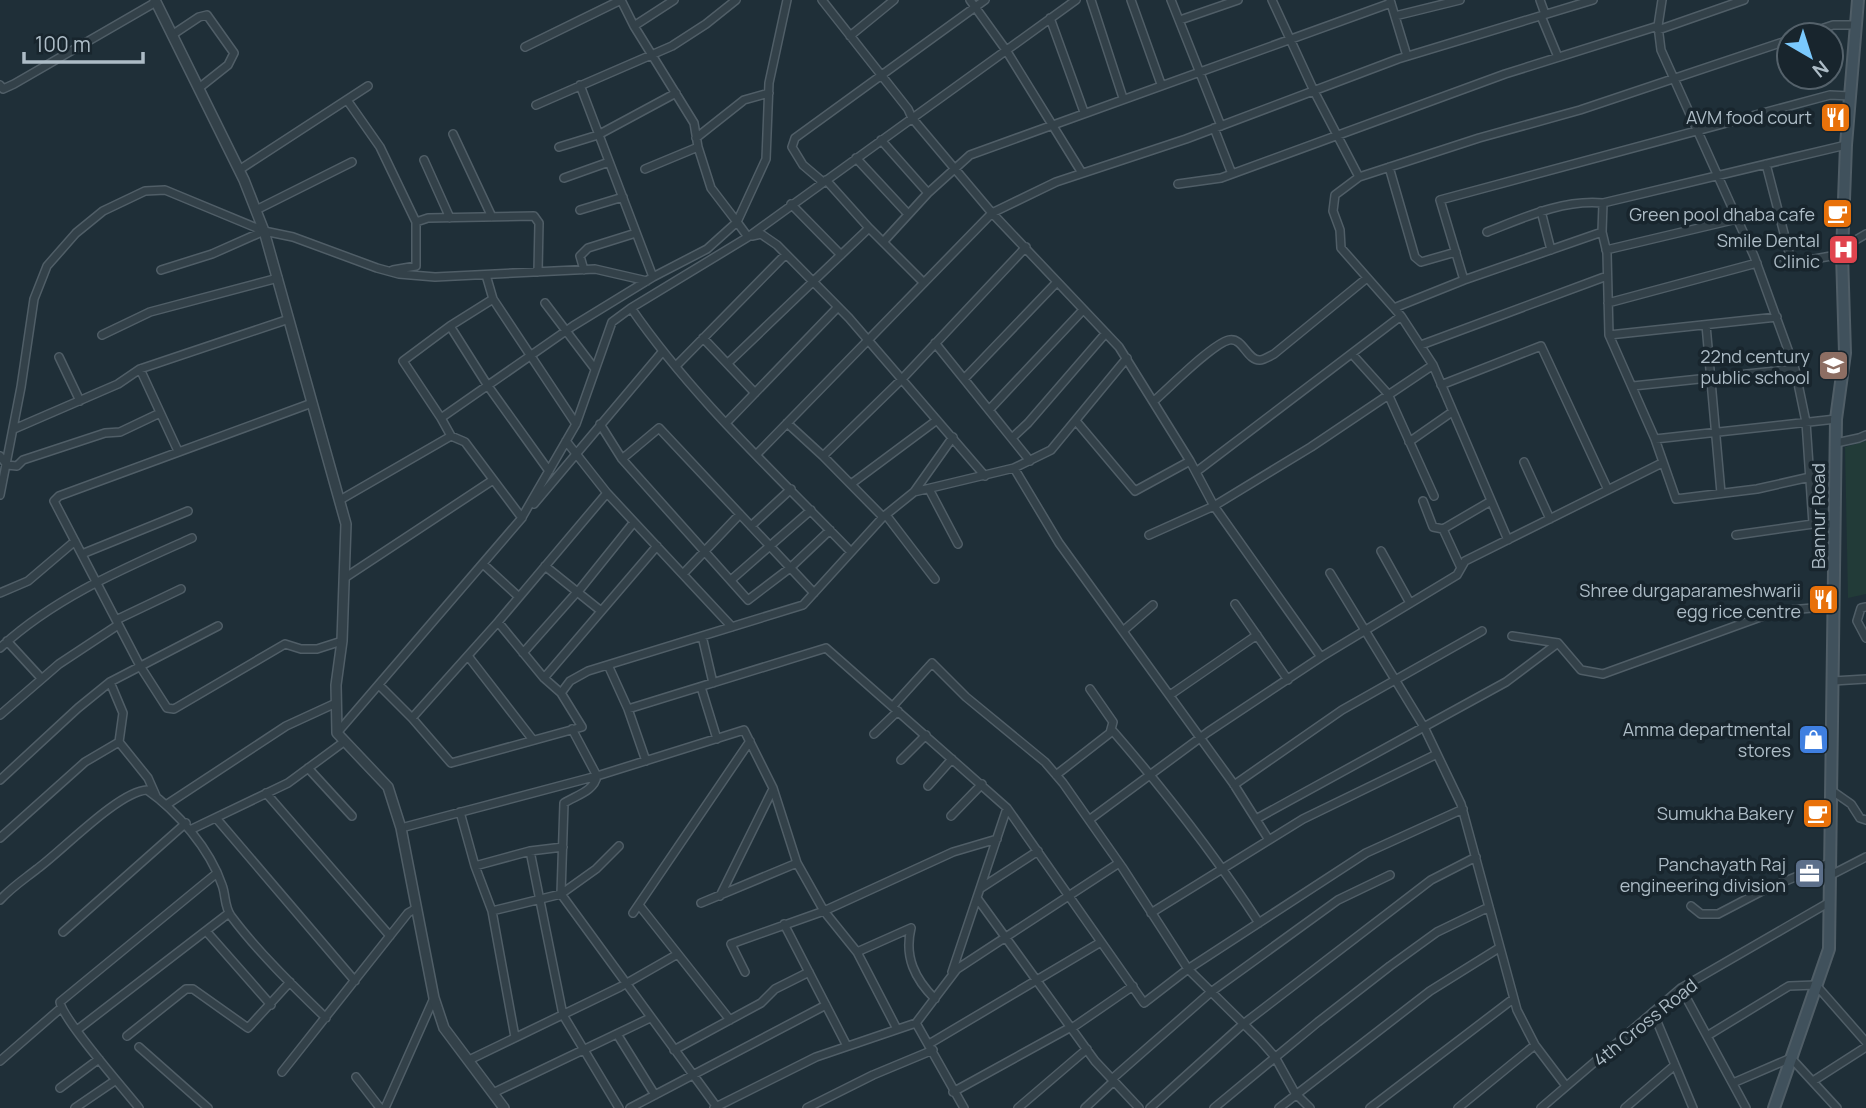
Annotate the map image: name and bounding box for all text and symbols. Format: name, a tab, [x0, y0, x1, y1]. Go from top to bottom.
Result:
scale bar	[24, 21, 144, 65]
north arrow	[1775, 21, 1845, 91]
text: 100 m	[35, 30, 91, 58]
text: N	[1807, 55, 1834, 84]
restaurant icon: AVM food court	[1818, 100, 1852, 134]
place label: AVM food court	[1686, 105, 1812, 129]
cafe icon: Green pool dhaba cafe	[1821, 197, 1855, 231]
place label: Green pool dhaba cafe	[1629, 202, 1815, 226]
place label: Smile Dental Clinic	[1717, 228, 1820, 273]
hospital icon: Smile Dental Clinic	[1826, 233, 1860, 267]
place label: 22nd century public school	[1700, 344, 1810, 389]
school or university icon: 22nd century public school	[1816, 349, 1850, 383]
street label: Bannur Road	[1806, 463, 1830, 569]
place label: Shree durgaparameshwarii egg rice centre	[1579, 578, 1801, 623]
restaurant icon: Shree durgaparameshwarii egg rice centre	[1807, 583, 1841, 617]
place label: Amma departmental stores	[1623, 717, 1791, 762]
shop icon: Amma departmental stores	[1797, 722, 1831, 756]
cafe icon: Sumukha Bakery	[1800, 796, 1834, 830]
place label: Sumukha Bakery	[1657, 801, 1794, 825]
place label: Panchayath Raj engineering division	[1620, 852, 1786, 897]
office icon: Panchayath Raj engineering division	[1792, 857, 1826, 891]
street label: 4th Cross Road	[1588, 973, 1702, 1071]

